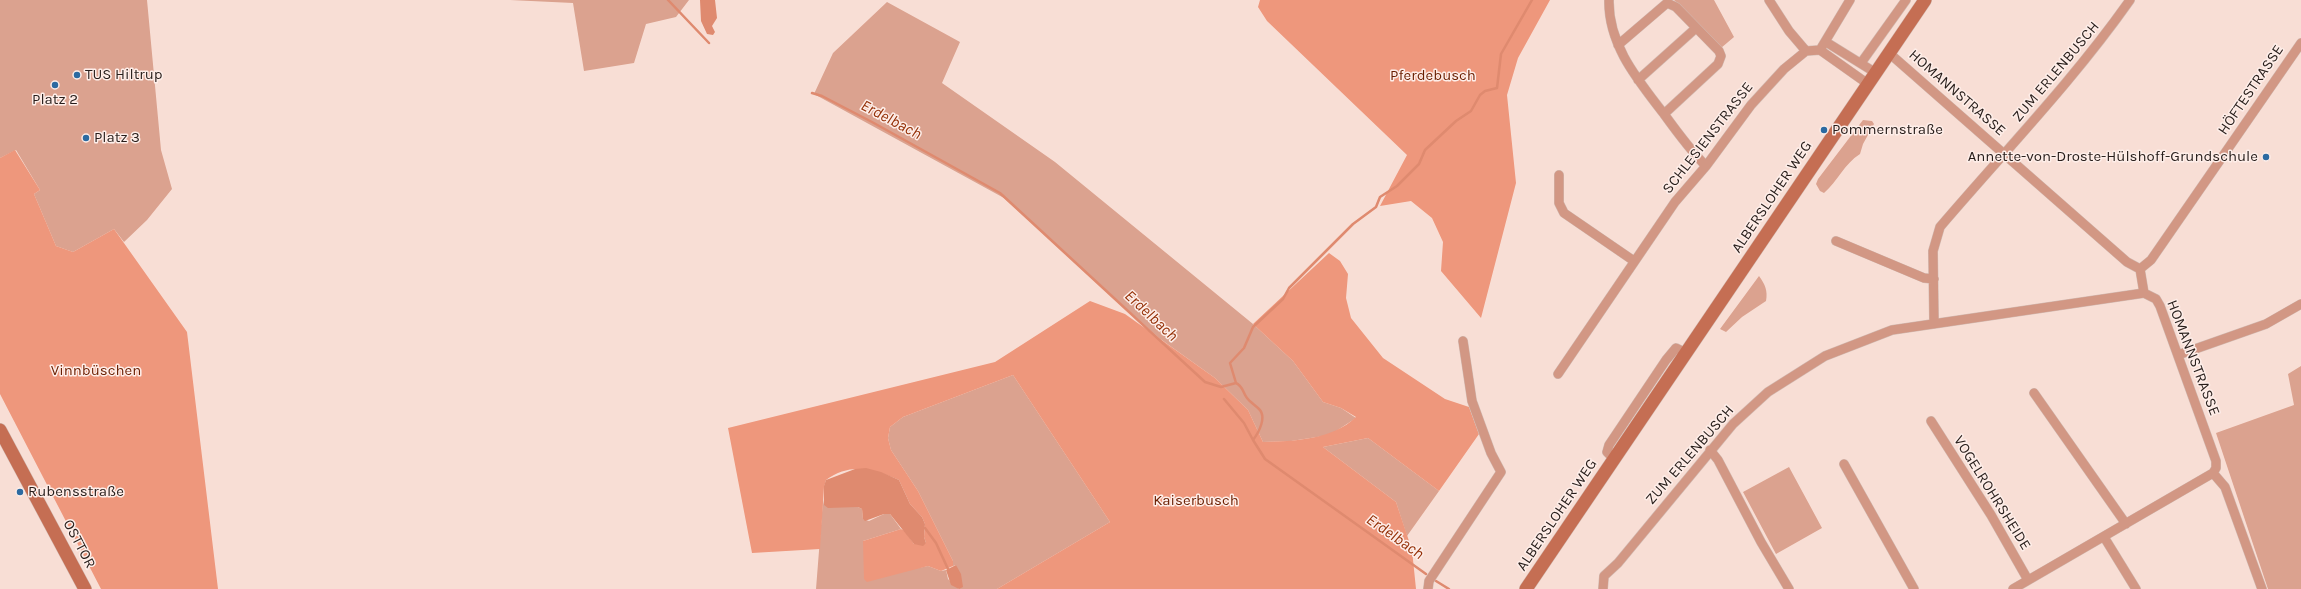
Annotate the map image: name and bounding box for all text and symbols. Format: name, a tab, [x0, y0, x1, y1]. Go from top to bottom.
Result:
street label: ZUM ERLENBUSCH	[2009, 18, 2103, 126]
street label: HÖFTESTRASSE	[2214, 42, 2288, 138]
street label: HOMANNSTRASSE	[1905, 46, 2009, 140]
place label: TUS Hiltrup	[85, 66, 163, 84]
park label: Pferdebusch	[1390, 67, 1476, 85]
marker: TUS Hiltrup	[72, 70, 82, 80]
street label: SCHLESIENSTRASSE	[1659, 79, 1757, 197]
marker: Platz 2	[50, 80, 60, 90]
place label: Platz 2	[32, 91, 78, 109]
water label: Erdelbach	[857, 96, 925, 144]
place label: Pommernstraße	[1832, 121, 1943, 139]
marker: Pommernstraße	[1819, 125, 1829, 135]
place label: Platz 3	[94, 129, 140, 147]
marker: Platz 3	[81, 133, 91, 143]
street label: ALBERSLOHER WEG	[1728, 138, 1816, 256]
place label: Annette-von-Droste-Hülshoff-Grundschule	[1968, 148, 2258, 166]
marker: Annette-von-Droste-Hülshoff-Grundschule	[2261, 152, 2271, 162]
water label: Erdelbach	[1120, 286, 1182, 346]
street label: HOMANNSTRASSE	[2163, 298, 2223, 418]
park label: Vinnbüschen	[51, 362, 141, 380]
street label: ZUM ERLENBUSCH	[1642, 402, 1738, 508]
street label: VOGELROHRSHEIDE	[1950, 433, 2034, 553]
street label: ALBERSLOHER WEG	[1513, 456, 1601, 574]
place label: Rubensstraße	[28, 483, 124, 501]
marker: Rubensstraße	[15, 487, 25, 497]
park label: Kaiserbusch	[1153, 492, 1239, 510]
water label: Erdelbach	[1362, 510, 1428, 564]
street label: OSTTOR	[59, 517, 99, 571]

